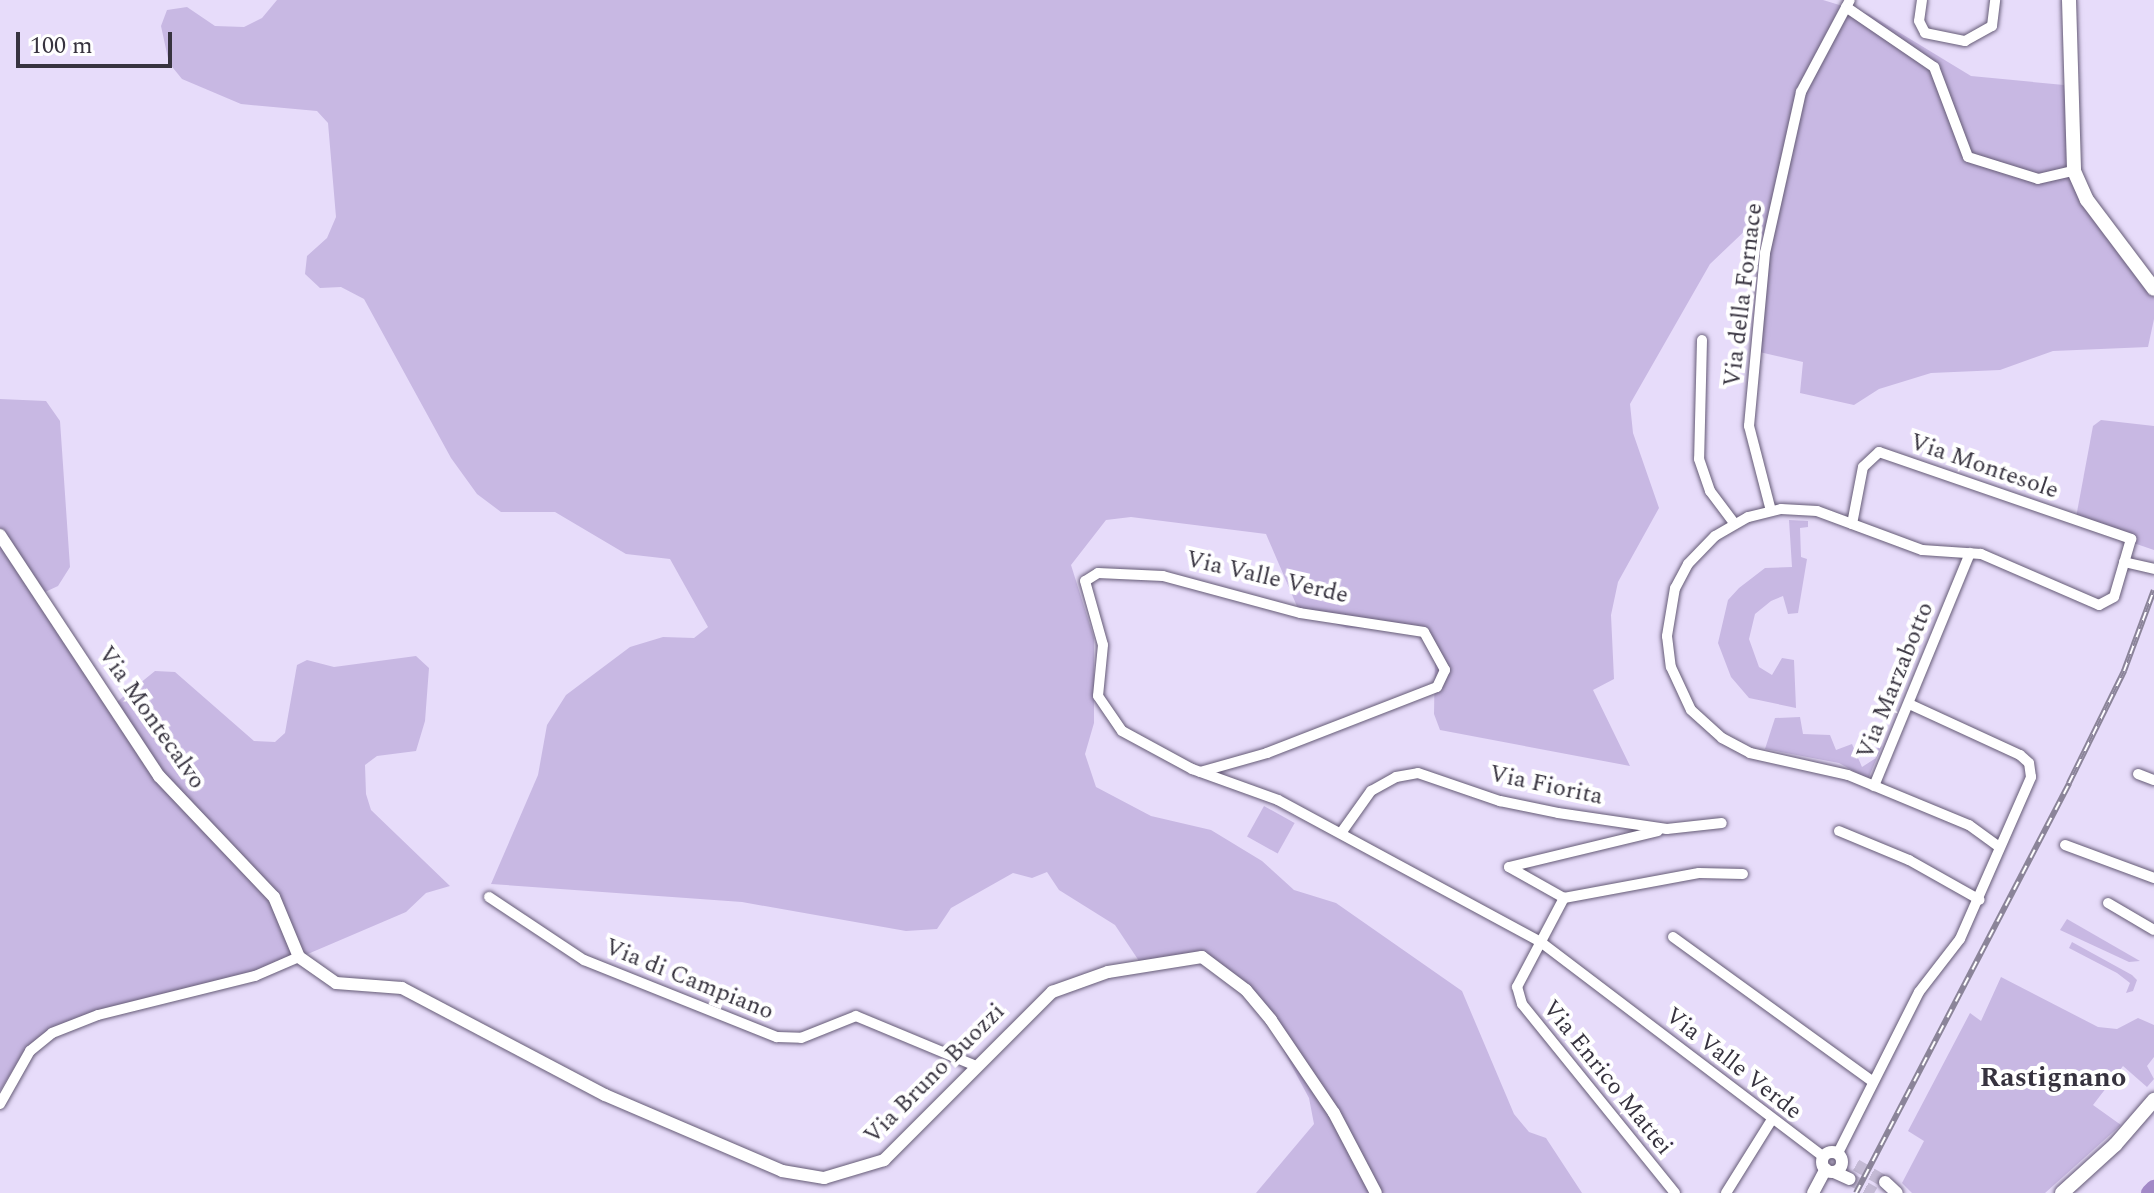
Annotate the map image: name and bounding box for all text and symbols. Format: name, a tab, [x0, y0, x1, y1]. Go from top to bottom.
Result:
scale bar	[20, 16, 176, 66]
text: 100 m	[30, 28, 93, 64]
street label: Via della Fornace	[1718, 201, 1770, 389]
street label: Via Montesole	[1906, 428, 2062, 506]
street label: Via Valle Verde	[1183, 545, 1351, 611]
street label: Via Marzabotto	[1851, 598, 1941, 764]
street label: Via Montecalvo	[91, 641, 211, 795]
street label: Via Fiorita	[1487, 760, 1605, 812]
street label: Via di Campiano	[600, 933, 778, 1027]
street label: Via Enrico Mattei	[1536, 995, 1678, 1161]
street label: Via Bruno Buozzi	[859, 998, 1011, 1150]
street label: Via Valle Verde	[1659, 1002, 1807, 1126]
district label: Rastignano	[1980, 1061, 2126, 1095]

